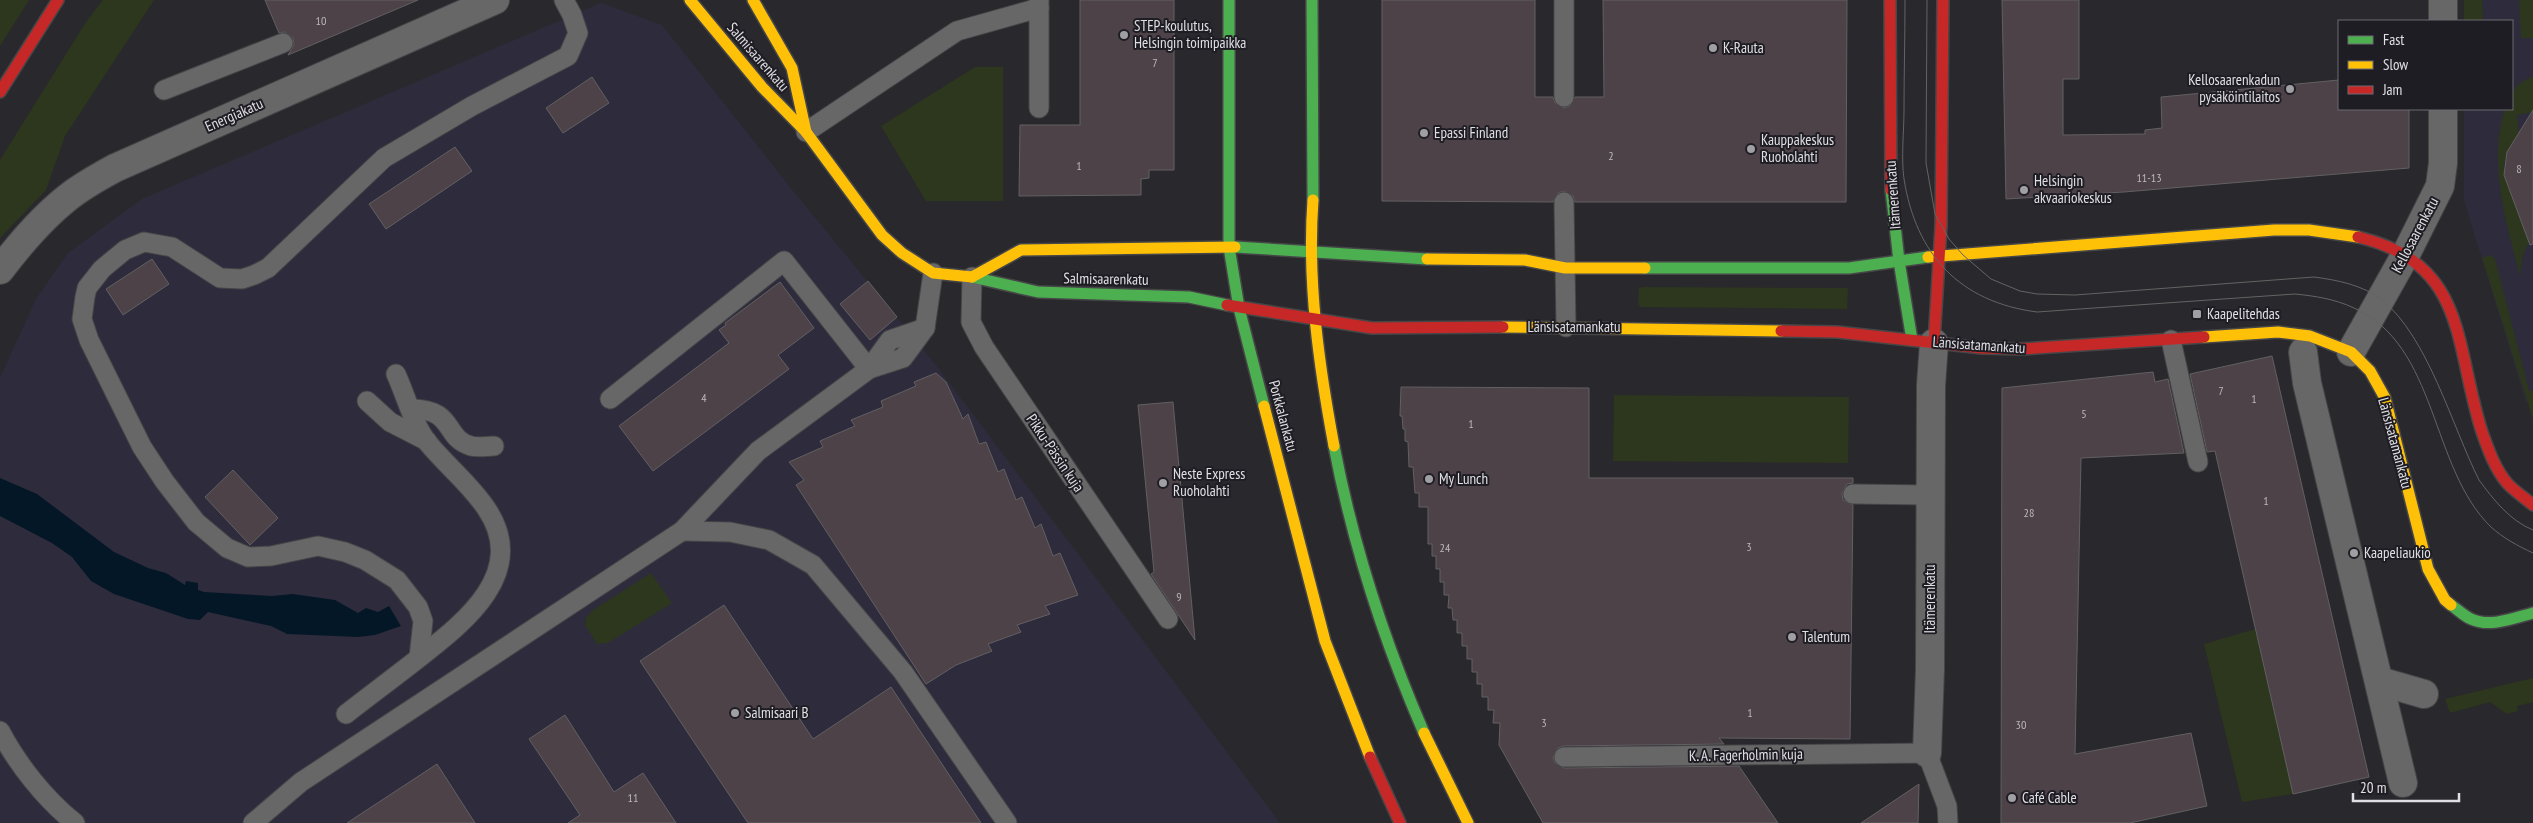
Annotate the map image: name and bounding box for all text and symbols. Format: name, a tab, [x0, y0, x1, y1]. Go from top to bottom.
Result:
house number: 10	[316, 13, 326, 28]
place label: STEP-koulutus, Helsingin toimipaikka	[1134, 16, 1246, 52]
street label: Salmisaarenkatu	[723, 18, 794, 95]
legend	[2338, 20, 2513, 110]
marker: STEP-koulutus, Helsingin toimipaikka	[1118, 29, 1130, 41]
text: Fast	[2383, 30, 2404, 49]
place label: K-Rauta	[1723, 38, 1764, 57]
marker: K-Rauta	[1707, 42, 1719, 54]
house number: 7	[1152, 55, 1158, 70]
text: Slow	[2383, 55, 2408, 74]
place label: Kellosaarenkadun pysäköintilaitos	[2188, 70, 2280, 106]
text: Jam	[2382, 80, 2402, 99]
marker: Kellosaarenkadun pysäköintilaitos	[2284, 83, 2296, 95]
street label: Energiakatu	[202, 93, 266, 136]
place label: Epassi Finland	[1434, 123, 1508, 142]
marker: Epassi Finland	[1418, 127, 1430, 139]
place label: Kauppakeskus Ruoholahti	[1761, 130, 1834, 166]
marker: Kauppakeskus Ruoholahti	[1745, 143, 1757, 155]
house number: 2	[1608, 148, 1614, 163]
house number: 1	[1076, 158, 1082, 173]
street label: Itämerenkatu	[1881, 160, 1904, 230]
house number: 8	[2516, 161, 2522, 176]
house number: 11-13	[2136, 170, 2162, 185]
place label: Helsingin akvaariokeskus	[2034, 171, 2112, 207]
marker: Helsingin akvaariokeskus	[2018, 184, 2030, 196]
street label: Kellosaarenkatu	[2387, 194, 2442, 276]
street label: Salmisaarenkatu	[1063, 268, 1149, 289]
place label: Kaapelitehdas	[2207, 304, 2280, 323]
marker: Kaapelitehdas	[2191, 308, 2203, 320]
street label: Länsisatamankatu	[1527, 317, 1621, 336]
street label: Länsisatamankatu	[1932, 332, 2026, 357]
street label: Porkkalankatu	[1265, 378, 1302, 454]
house number: 7	[2218, 383, 2224, 398]
house number: 4	[701, 390, 707, 405]
house number: 1	[2251, 391, 2257, 406]
street label: Länsisatamankatu	[2374, 395, 2417, 490]
house number: 5	[2081, 406, 2087, 421]
street label: Pikku-Pässin kuja	[1022, 410, 1088, 495]
house number: 1	[1468, 416, 1474, 431]
place label: Neste Express Ruoholahti	[1173, 464, 1245, 500]
place label: My Lunch	[1439, 469, 1488, 488]
marker: My Lunch	[1423, 473, 1435, 485]
marker: Neste Express Ruoholahti	[1157, 477, 1169, 489]
house number: 1	[2263, 493, 2269, 508]
house number: 28	[2024, 505, 2034, 520]
house number: 3	[1746, 539, 1752, 554]
house number: 24	[1440, 540, 1451, 555]
place label: Kaapeliaukio	[2364, 543, 2431, 562]
marker: Kaapeliaukio	[2348, 547, 2360, 559]
street label: Itämerenkatu	[1920, 565, 1939, 633]
house number: 9	[1176, 589, 1182, 604]
place label: Talentum	[1802, 627, 1850, 646]
marker: Talentum	[1786, 631, 1798, 643]
place label: Salmisaari B	[745, 703, 809, 722]
house number: 1	[1747, 705, 1753, 720]
marker: Salmisaari B	[729, 707, 741, 719]
house number: 3	[1541, 715, 1547, 730]
house number: 30	[2016, 717, 2026, 732]
street label: K. A. Fagerholmin kuja	[1689, 744, 1803, 765]
scale bar	[2353, 770, 2459, 802]
text: 20 m	[2360, 778, 2386, 797]
place label: Café Cable	[2022, 788, 2077, 807]
house number: 11	[628, 790, 638, 805]
marker: Café Cable	[2006, 792, 2018, 804]

